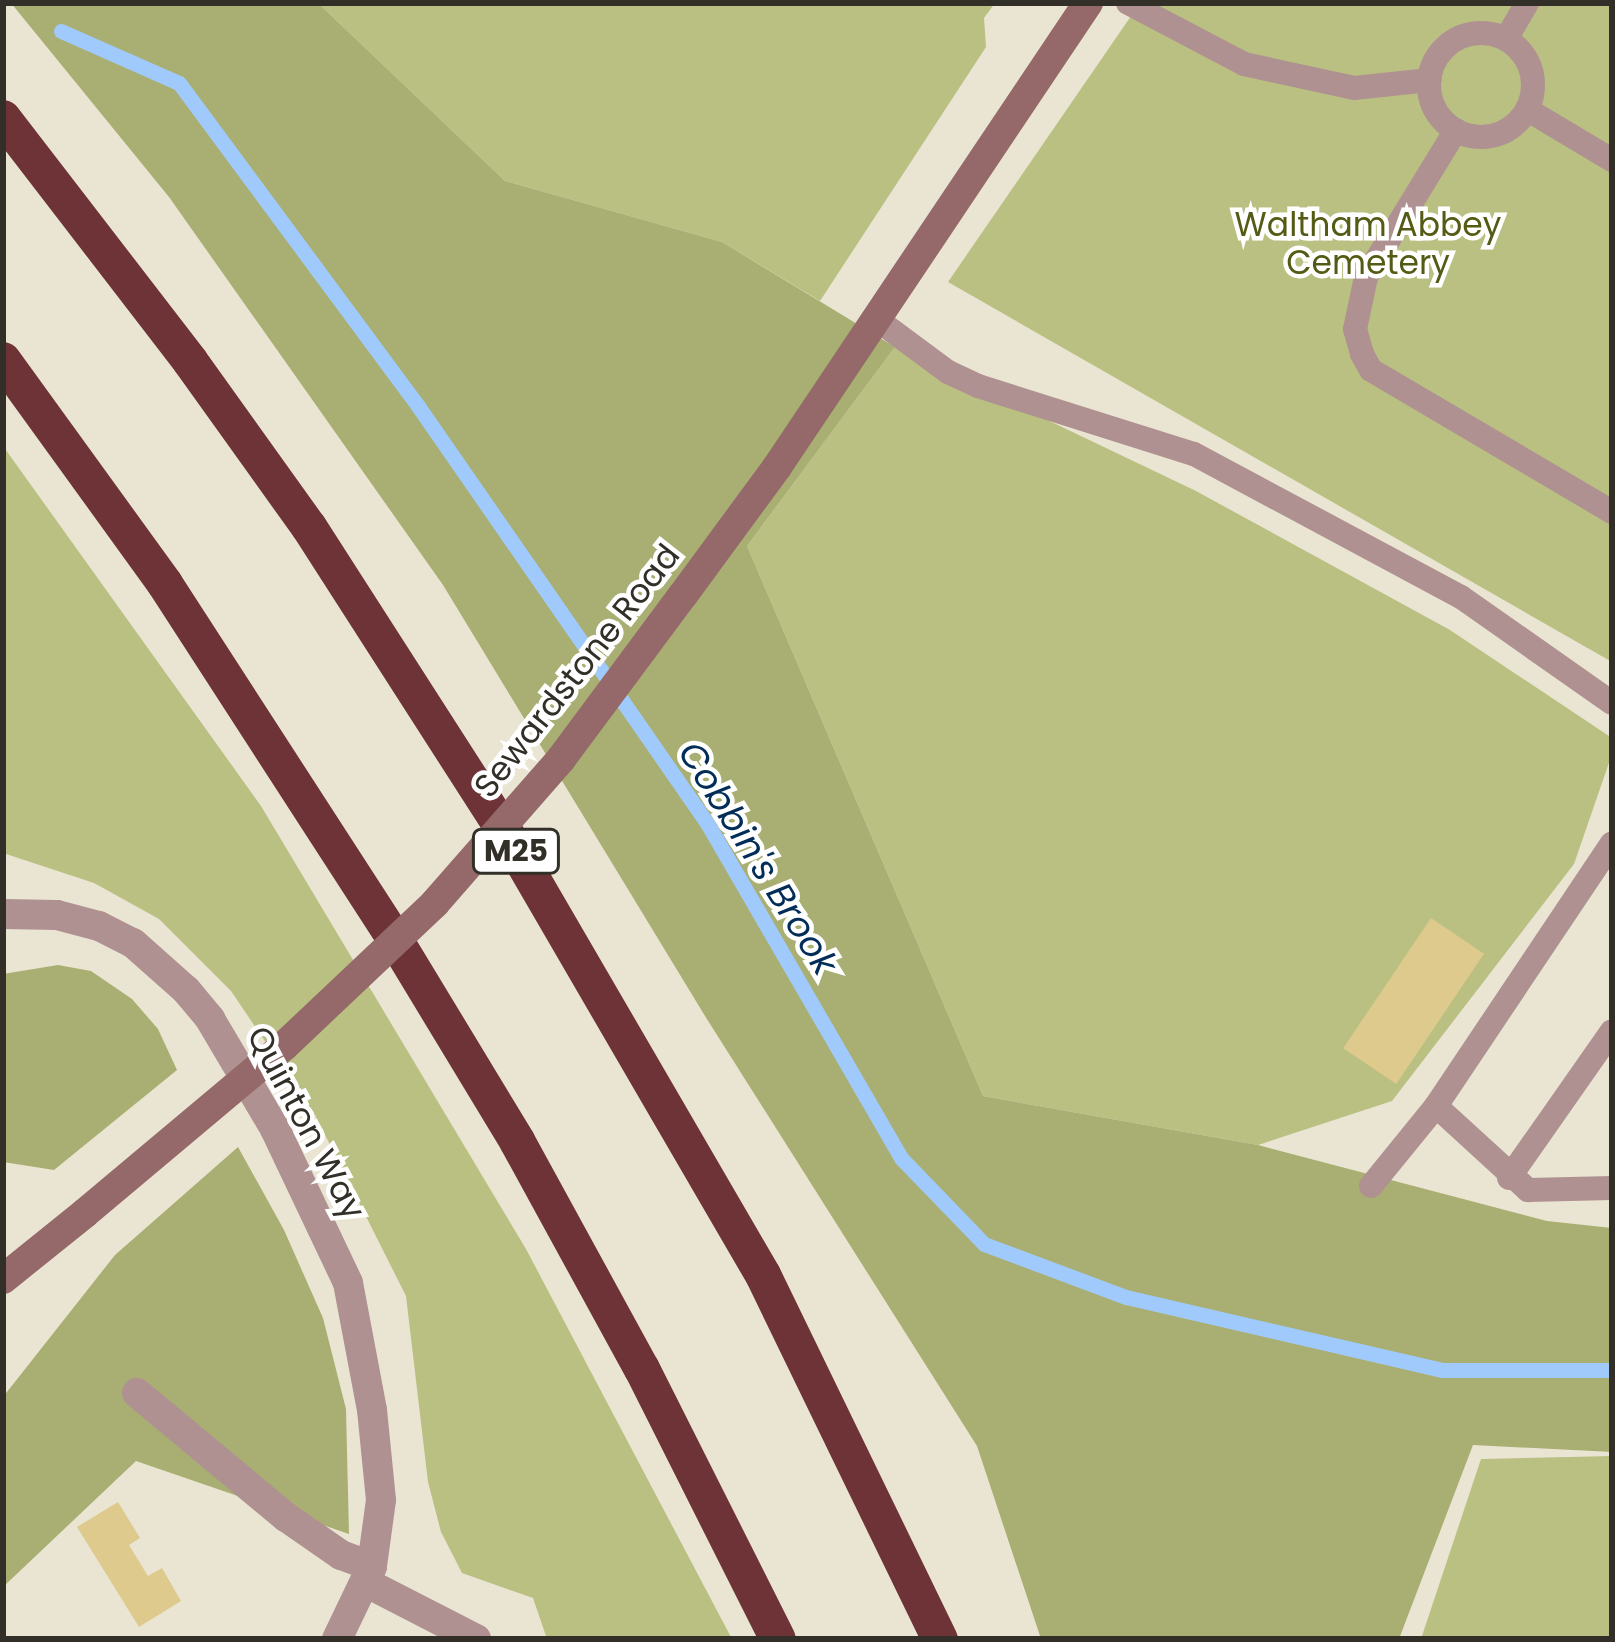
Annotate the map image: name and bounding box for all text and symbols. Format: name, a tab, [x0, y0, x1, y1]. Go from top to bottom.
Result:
park label: Waltham Abbey Cemetery	[1235, 205, 1501, 283]
street label: Sewardstone Road	[466, 537, 688, 805]
water label: Cobbin's Brook	[669, 733, 847, 983]
road number: M25	[471, 827, 561, 875]
street label: Quinton Way	[239, 1020, 373, 1226]

